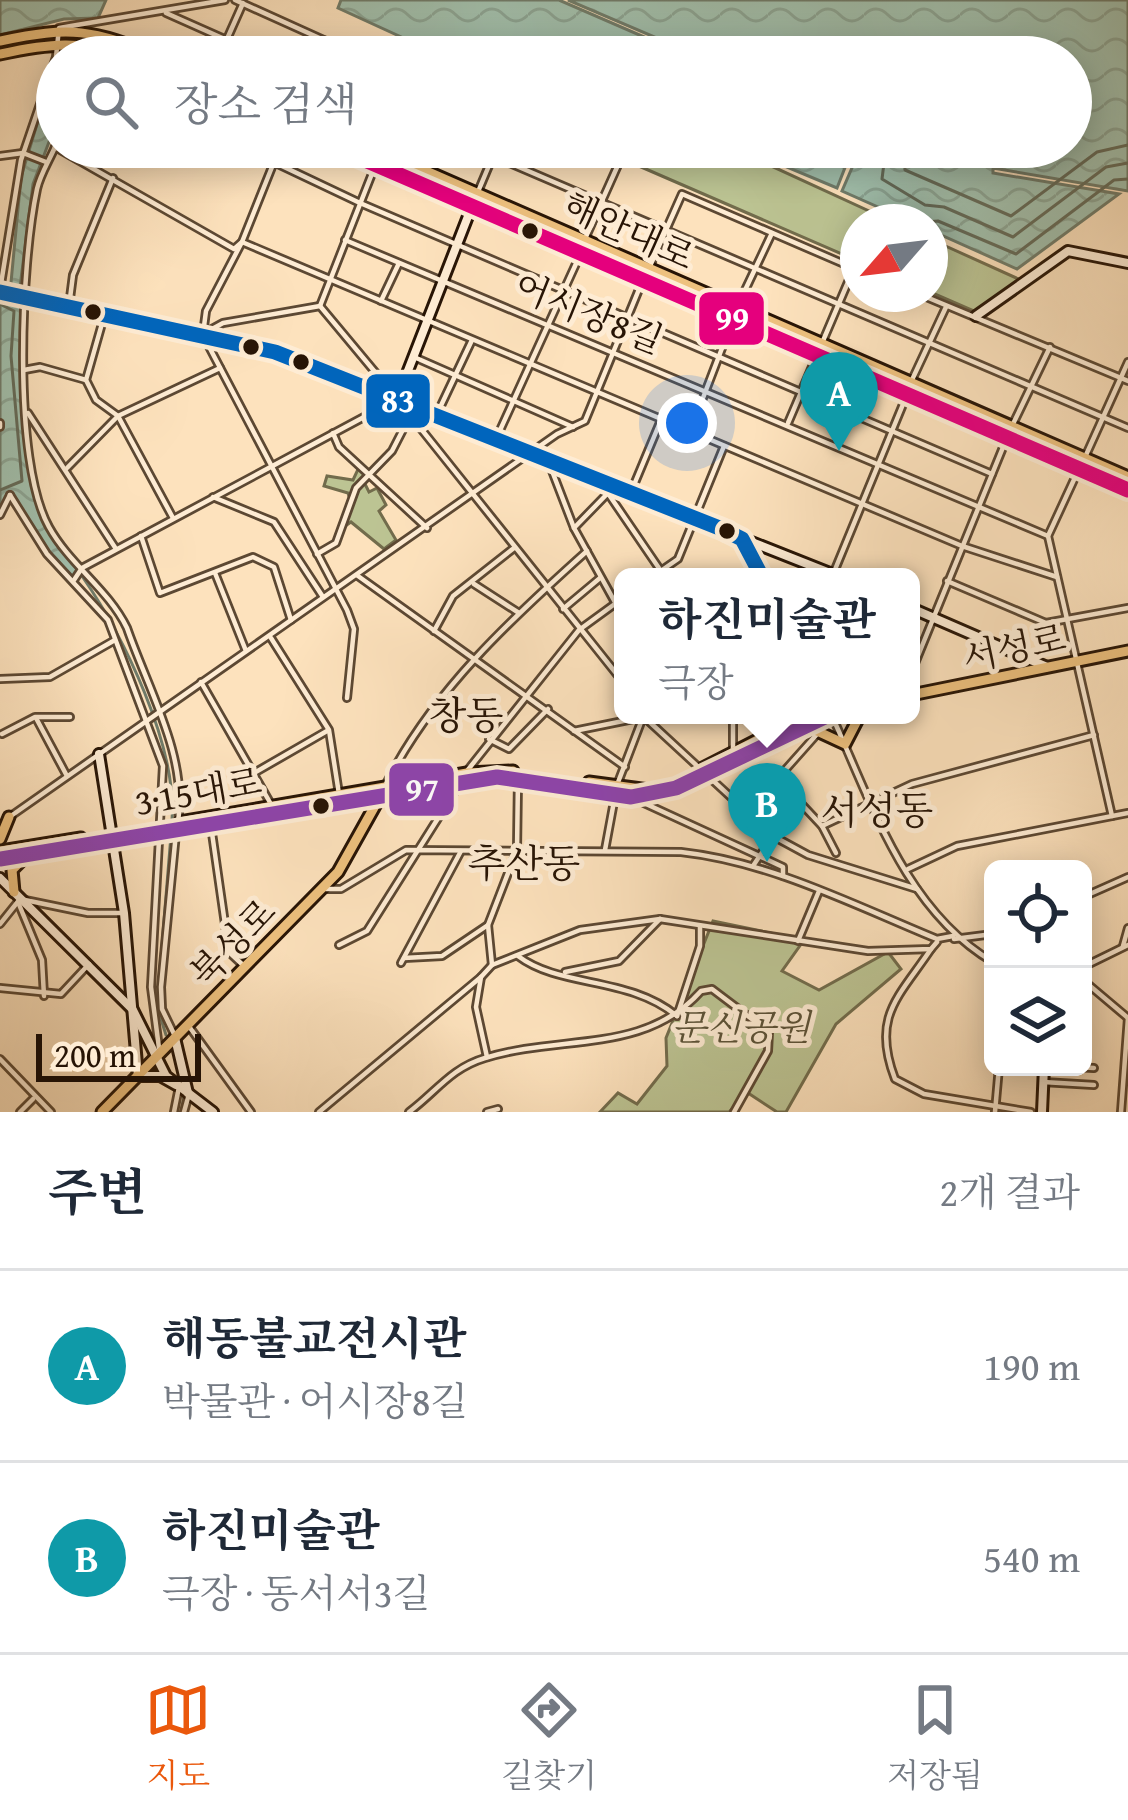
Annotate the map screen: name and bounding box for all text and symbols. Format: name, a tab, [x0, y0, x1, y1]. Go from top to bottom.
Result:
search box	[36, 36, 1092, 168]
icon: search	[78, 69, 144, 135]
text: 장소 검색	[174, 71, 358, 136]
street label: 해안대로	[555, 178, 704, 283]
north arrow	[840, 204, 948, 312]
unlabelled marker	[519, 220, 541, 242]
street label: 어시장8길	[507, 258, 671, 366]
line badge: 99	[697, 290, 766, 347]
text: 99	[715, 294, 749, 342]
unlabelled marker	[82, 301, 104, 323]
unlabelled marker	[240, 336, 262, 358]
unlabelled marker	[290, 351, 312, 373]
pin: A	[800, 352, 878, 451]
line badge: 83	[364, 372, 432, 430]
text: 83	[381, 376, 415, 424]
your location	[657, 393, 717, 453]
unlabelled marker	[716, 520, 738, 542]
popup	[614, 568, 920, 724]
text: 하진미술관	[658, 586, 876, 651]
street label: 서성로	[957, 610, 1071, 684]
text: 극장	[658, 653, 734, 710]
district label: 창동	[428, 686, 504, 743]
street label: 3·15대로	[131, 754, 266, 828]
line badge: 97	[387, 761, 456, 818]
pin: B	[728, 763, 806, 862]
text: 97	[405, 765, 439, 813]
district label: 서성동	[820, 781, 934, 838]
unlabelled marker	[310, 795, 332, 817]
district label: 추산동	[467, 834, 581, 891]
map controls	[984, 860, 1092, 1076]
button: locate	[984, 860, 1092, 968]
street label: 북성로	[177, 886, 287, 998]
button: layers	[984, 968, 1092, 1076]
park label: 문신공원	[671, 1000, 813, 1053]
scale bar	[36, 1028, 201, 1081]
text: 200 m	[54, 1031, 136, 1079]
text: 주변	[48, 1154, 147, 1229]
text: 2개 결과	[940, 1163, 1080, 1220]
text: 해동불교전시관	[162, 1305, 466, 1370]
text: A	[75, 1337, 99, 1394]
text: 190 m	[983, 1337, 1080, 1394]
text: 박물관 · 어시장8길	[162, 1372, 468, 1429]
text: 하진미술관	[162, 1497, 379, 1562]
text: B	[75, 1529, 99, 1586]
text: 540 m	[983, 1529, 1080, 1586]
text: 극장 · 동서서3길	[162, 1564, 430, 1621]
tab: 지도	[145, 1677, 211, 1799]
tab: 길찾기	[501, 1677, 597, 1799]
tab: 저장됨	[887, 1677, 983, 1799]

